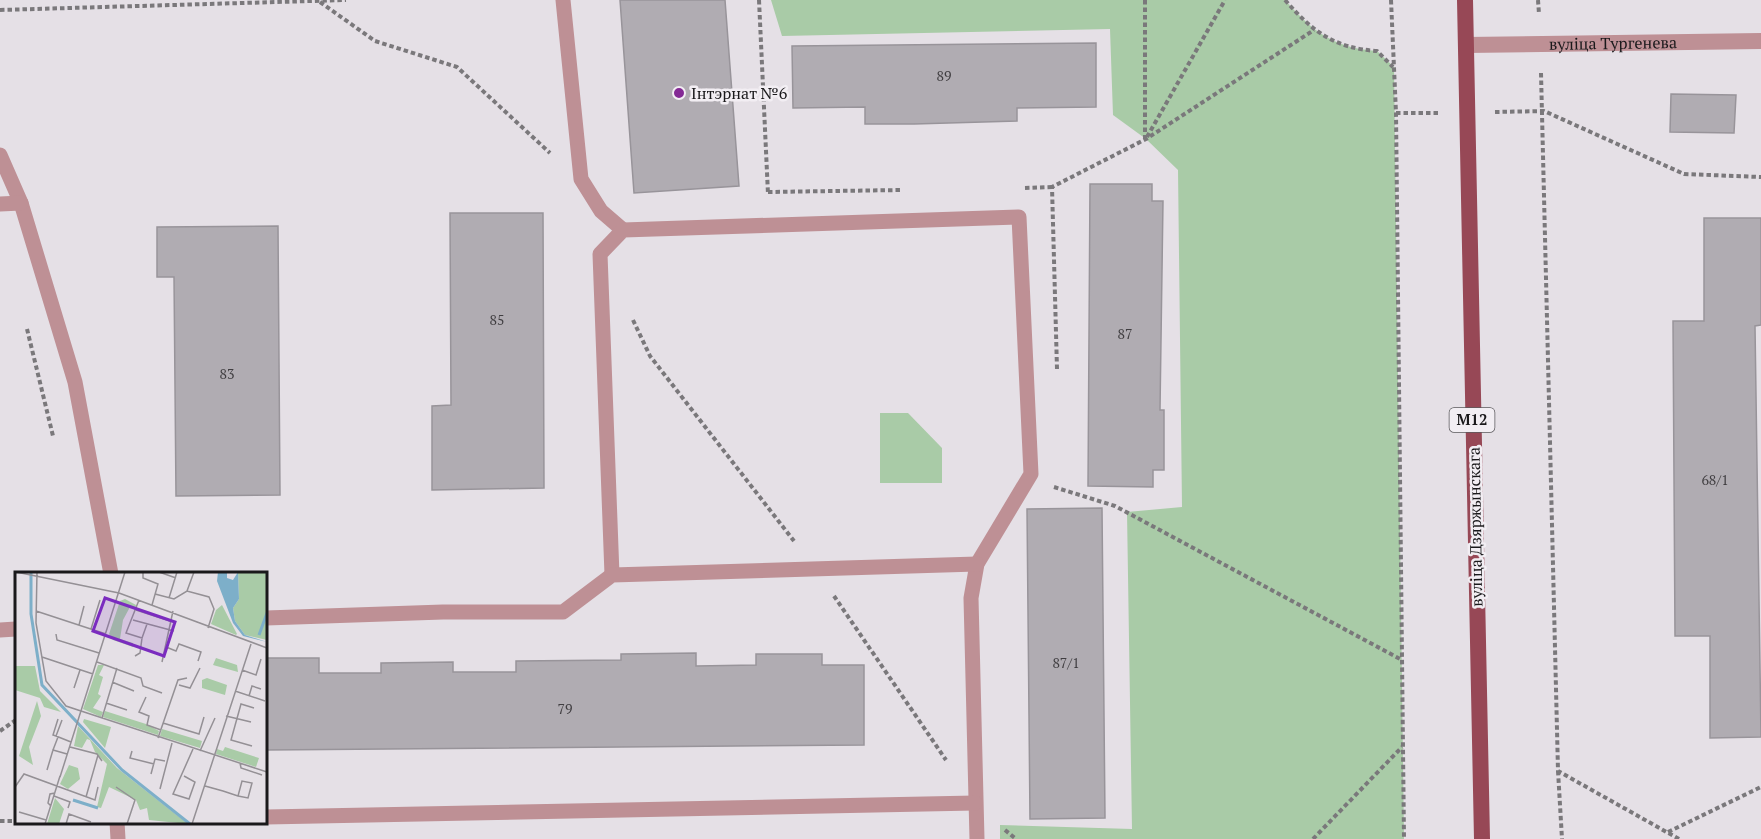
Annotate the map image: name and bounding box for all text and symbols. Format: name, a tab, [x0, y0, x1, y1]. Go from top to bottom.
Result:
street label: вуліца Тургенева	[1549, 31, 1677, 55]
house number: 89	[937, 66, 951, 85]
place label: Інтэрнат №6	[691, 82, 788, 104]
marker: Інтэрнат №6	[672, 86, 686, 100]
house number: 85	[490, 310, 504, 329]
house number: 87	[1118, 324, 1132, 343]
house number: 83	[220, 364, 234, 383]
road number: М12	[1450, 408, 1494, 432]
street label: вуліца Дзяржынскага	[1463, 447, 1487, 607]
house number: 68/1	[1701, 470, 1729, 489]
inset map	[15, 572, 267, 824]
house number: 87/1	[1052, 653, 1080, 672]
house number: 79	[558, 699, 572, 718]

